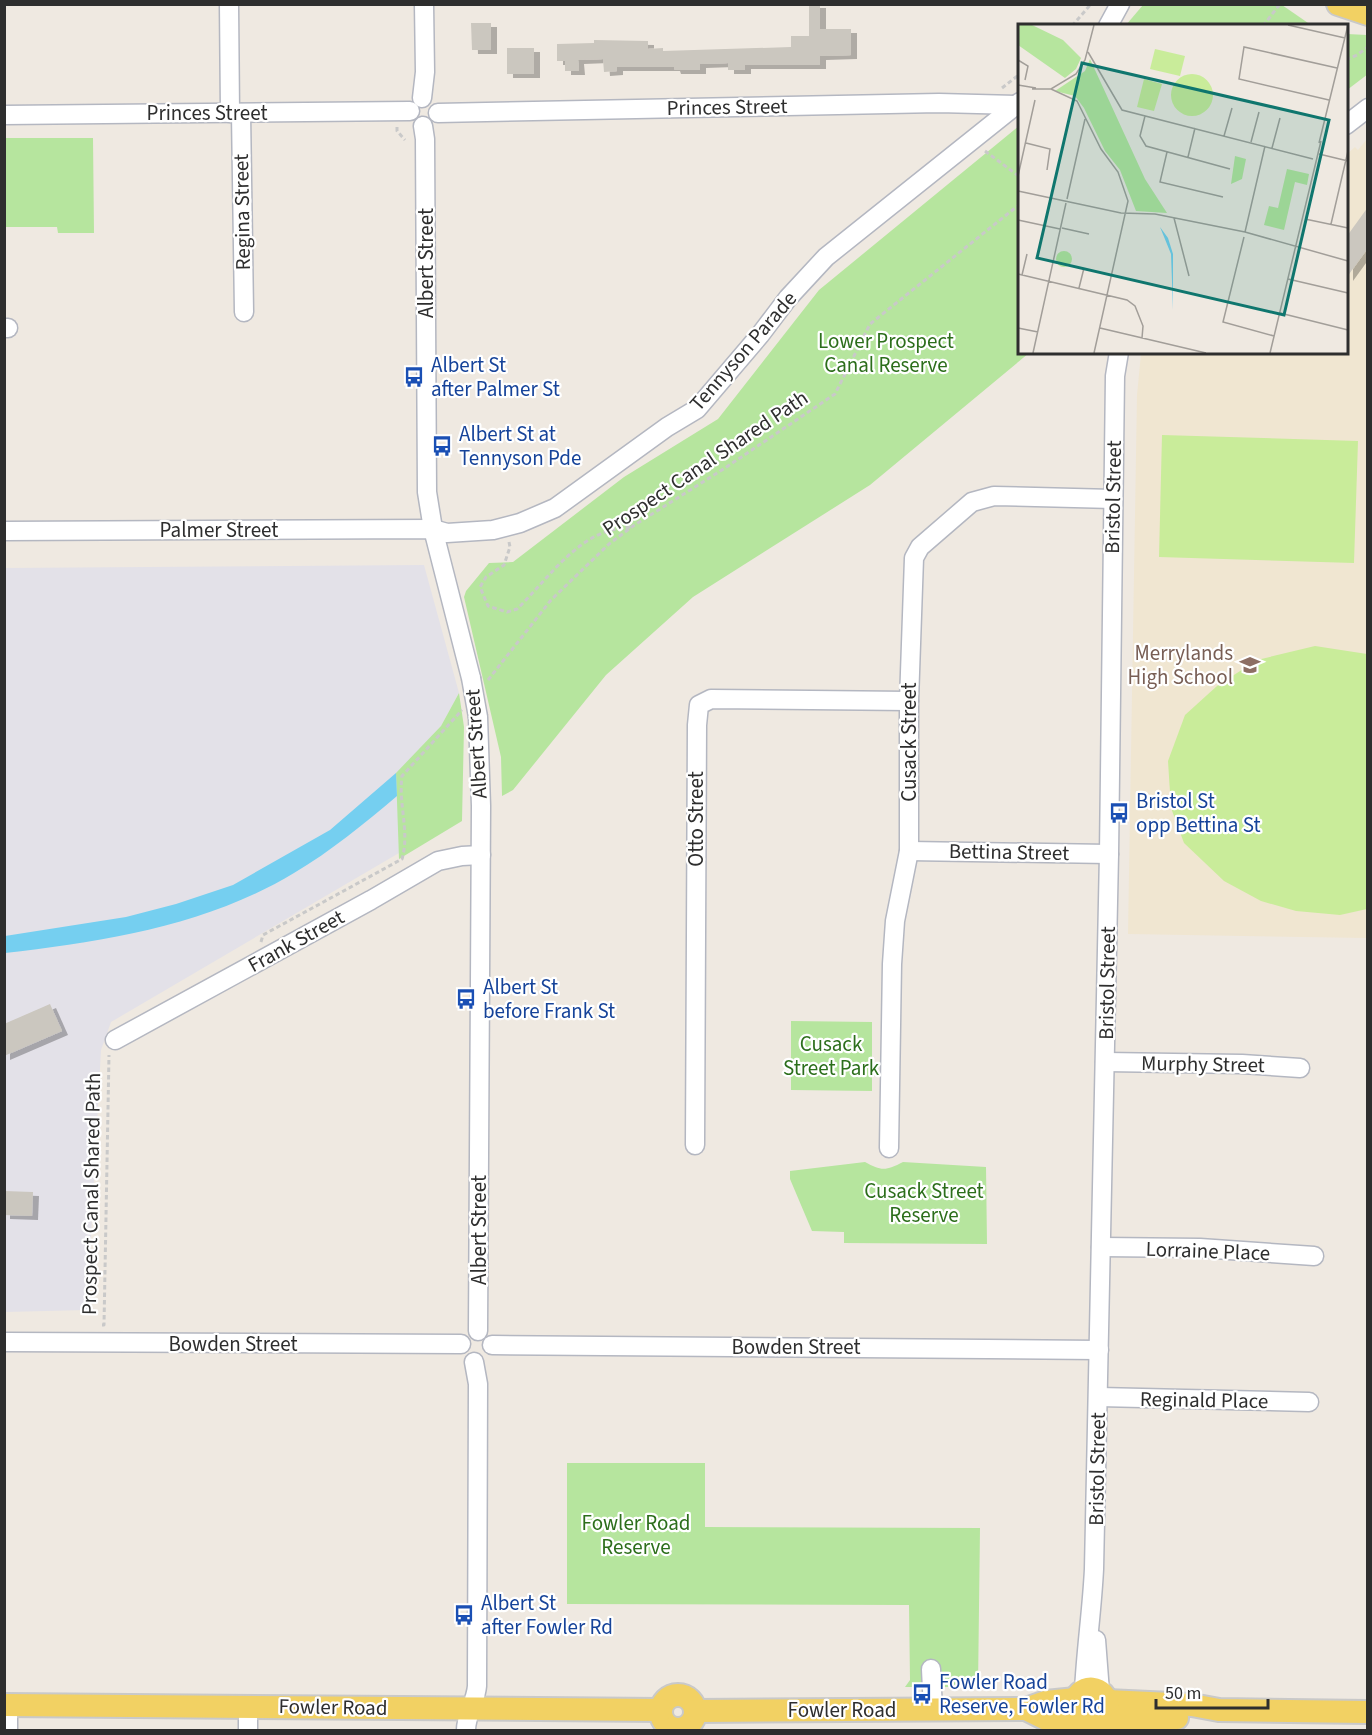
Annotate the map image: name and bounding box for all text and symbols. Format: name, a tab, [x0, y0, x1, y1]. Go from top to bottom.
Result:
inset map	[1018, 24, 1348, 354]
street label: Princes Street	[666, 91, 788, 123]
street label: Princes Street	[147, 98, 267, 128]
street label: Regina Street	[226, 153, 258, 271]
street label: Albert Street	[411, 208, 441, 318]
street label: Tennyson Parade	[682, 285, 804, 417]
park label: Lower Prospect Canal Reserve	[818, 326, 954, 380]
place label: Albert St after Palmer St	[431, 350, 560, 404]
bus stop icon: Albert St after Palmer St	[402, 365, 426, 389]
street label: Prospect Canal Shared Path	[596, 383, 814, 543]
place label: Albert St at Tennyson Pde	[459, 419, 581, 473]
bus stop icon: Albert St at Tennyson Pde	[430, 434, 454, 458]
street label: Bristol Street	[1097, 440, 1129, 554]
street label: Palmer Street	[160, 515, 278, 545]
place label: Merrylands High School	[1128, 638, 1233, 692]
school or university icon: Merrylands High School	[1238, 653, 1262, 677]
street label: Cusack Street	[894, 682, 924, 802]
street label: Albert Street	[457, 688, 495, 800]
street label: Otto Street	[681, 771, 711, 867]
place label: Bristol St opp Bettina St	[1136, 786, 1260, 840]
bus stop icon: Bristol St opp Bettina St	[1107, 801, 1131, 825]
street label: Bettina Street	[949, 836, 1069, 868]
street label: Frank Street	[242, 902, 350, 980]
street label: Bristol Street	[1091, 926, 1123, 1040]
place label: Albert St before Frank St	[483, 972, 615, 1026]
bus stop icon: Albert St before Frank St	[454, 987, 478, 1011]
park label: Cusack Street Park	[783, 1029, 880, 1083]
street label: Murphy Street	[1141, 1048, 1265, 1080]
street label: Prospect Canal Shared Path	[74, 1073, 108, 1315]
street label: Albert Street	[464, 1175, 494, 1285]
park label: Cusack Street Reserve	[864, 1176, 984, 1230]
street label: Lorraine Place	[1145, 1234, 1271, 1268]
street label: Bowden Street	[168, 1329, 298, 1359]
street label: Bowden Street	[731, 1332, 861, 1362]
street label: Reginald Place	[1140, 1384, 1268, 1416]
street label: Bristol Street	[1081, 1412, 1113, 1526]
park label: Fowler Road Reserve	[582, 1508, 690, 1562]
place label: Albert St after Fowler Rd	[481, 1588, 613, 1642]
bus stop icon: Albert St after Fowler Rd	[452, 1603, 476, 1627]
place label: Fowler Road Reserve, Fowler Rd	[939, 1667, 1105, 1721]
scale bar	[1156, 1672, 1268, 1710]
text: 50 m	[1165, 1681, 1201, 1706]
bus stop icon: Fowler Road Reserve, Fowler Rd	[910, 1682, 934, 1706]
street label: Fowler Road	[278, 1691, 388, 1723]
street label: Fowler Road	[788, 1695, 896, 1725]

